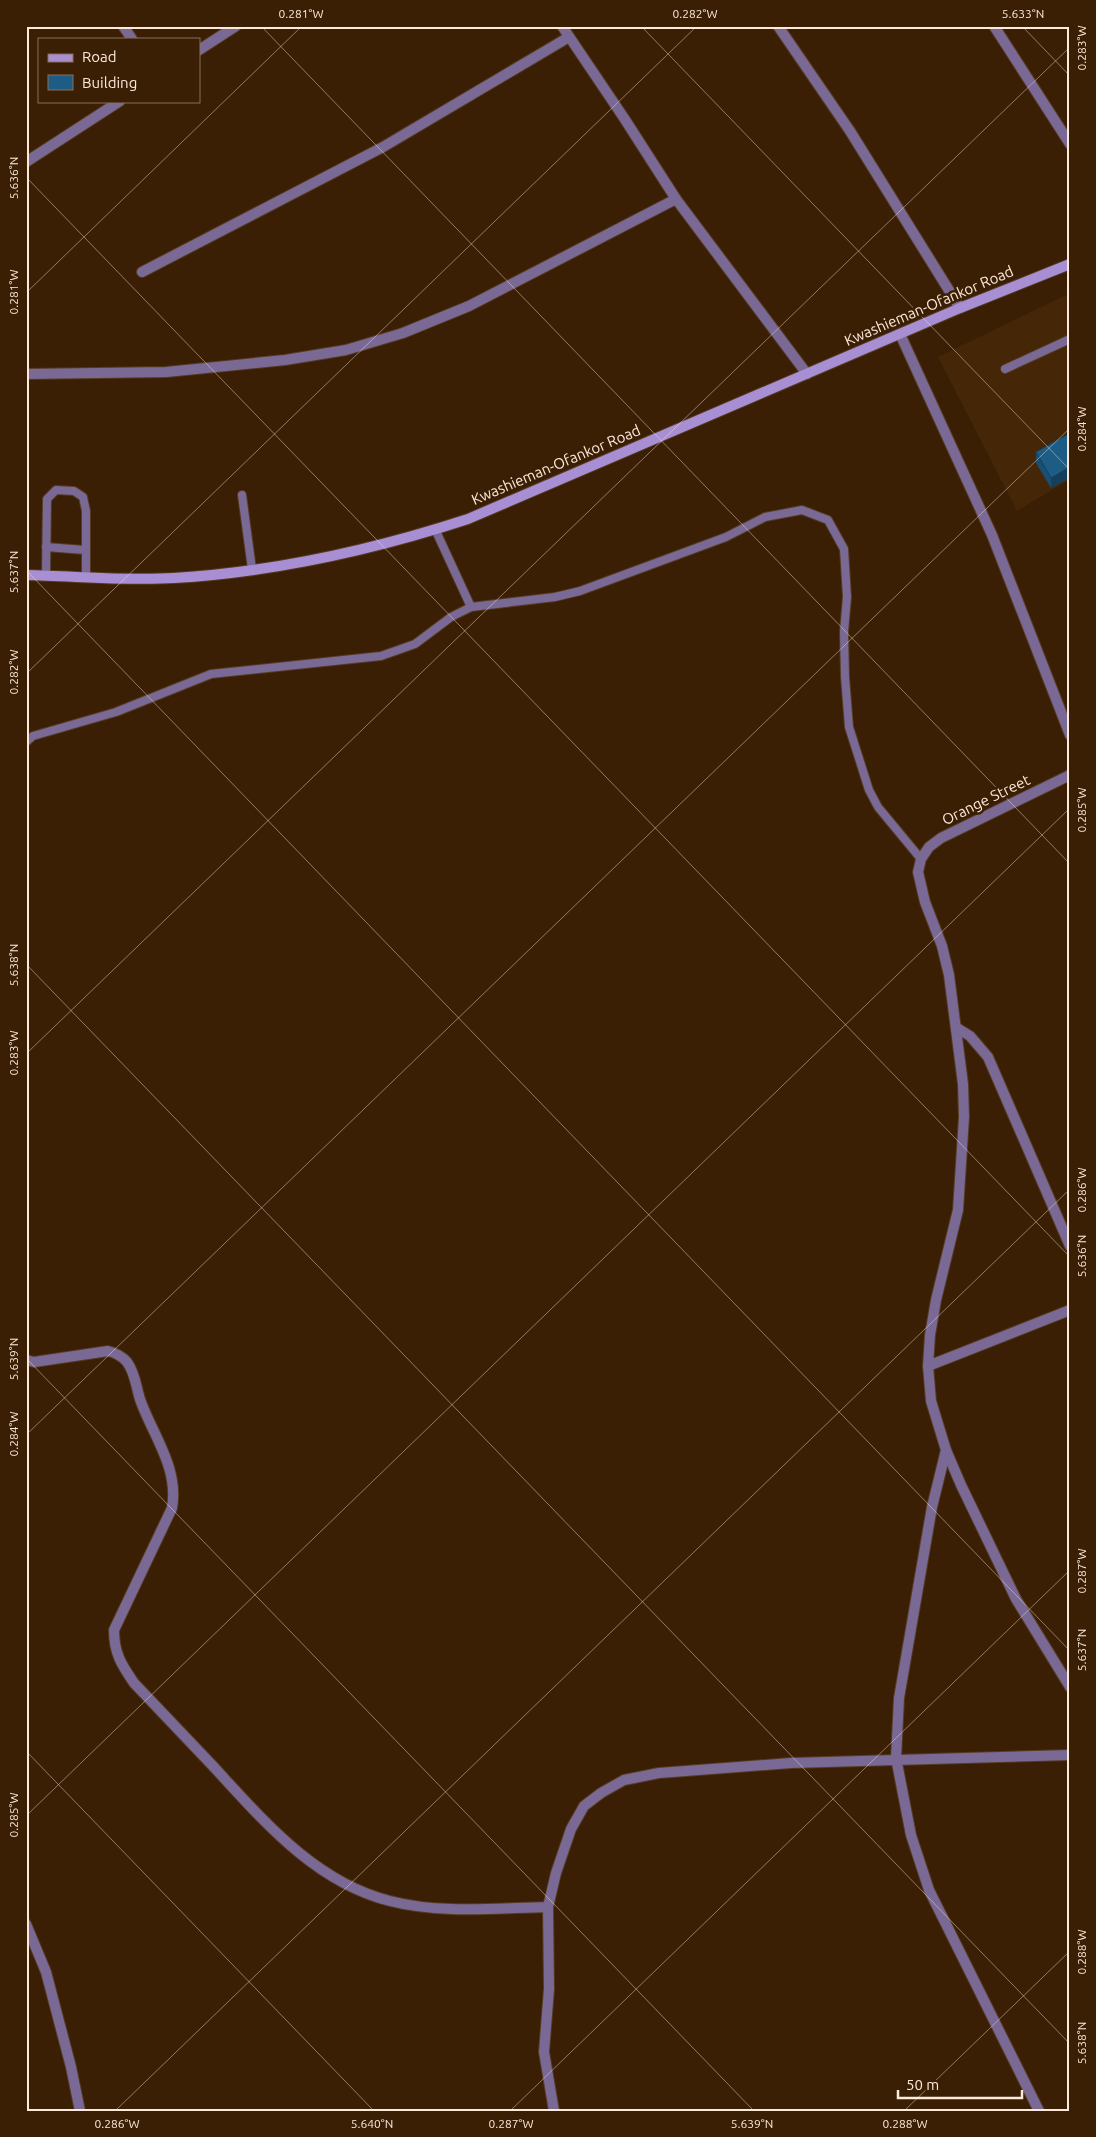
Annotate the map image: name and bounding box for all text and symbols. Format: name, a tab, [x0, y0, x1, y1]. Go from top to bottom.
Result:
text: 0.281°W	[279, 7, 324, 20]
text: 0.282°W	[673, 7, 718, 20]
text: 5.633°N	[1002, 7, 1044, 20]
text: 0.283°W	[1075, 26, 1088, 71]
legend	[38, 38, 200, 102]
text: Road	[82, 48, 117, 65]
text: Building	[82, 74, 137, 91]
text: 5.636°N	[7, 157, 20, 199]
street label: Kwashieman-Ofankor Road	[842, 262, 1016, 349]
text: 0.281°W	[7, 270, 20, 315]
text: 0.284°W	[1075, 407, 1088, 452]
street label: Kwashieman-Ofankor Road	[469, 421, 643, 508]
text: 5.637°N	[7, 551, 20, 593]
text: 0.282°W	[7, 650, 20, 695]
street label: Orange Street	[939, 771, 1033, 828]
text: 0.285°W	[1075, 788, 1088, 833]
text: 5.638°N	[7, 944, 20, 986]
text: 0.283°W	[7, 1031, 20, 1076]
text: 0.286°W	[1075, 1168, 1088, 1213]
text: 5.636°N	[1075, 1235, 1088, 1277]
text: 5.639°N	[7, 1338, 20, 1380]
text: 0.284°W	[7, 1412, 20, 1457]
text: 0.287°W	[1075, 1549, 1088, 1594]
text: 5.637°N	[1075, 1629, 1088, 1671]
text: 0.285°W	[7, 1793, 20, 1838]
text: 0.288°W	[1075, 1930, 1088, 1975]
text: 5.638°N	[1075, 2022, 1088, 2064]
scale bar	[898, 2067, 1022, 2099]
text: 50 m	[906, 2076, 939, 2093]
text: 0.286°W	[95, 2117, 140, 2130]
text: 5.640°N	[351, 2117, 393, 2130]
text: 0.287°W	[489, 2117, 534, 2130]
text: 5.639°N	[731, 2117, 773, 2130]
text: 0.288°W	[883, 2117, 928, 2130]

